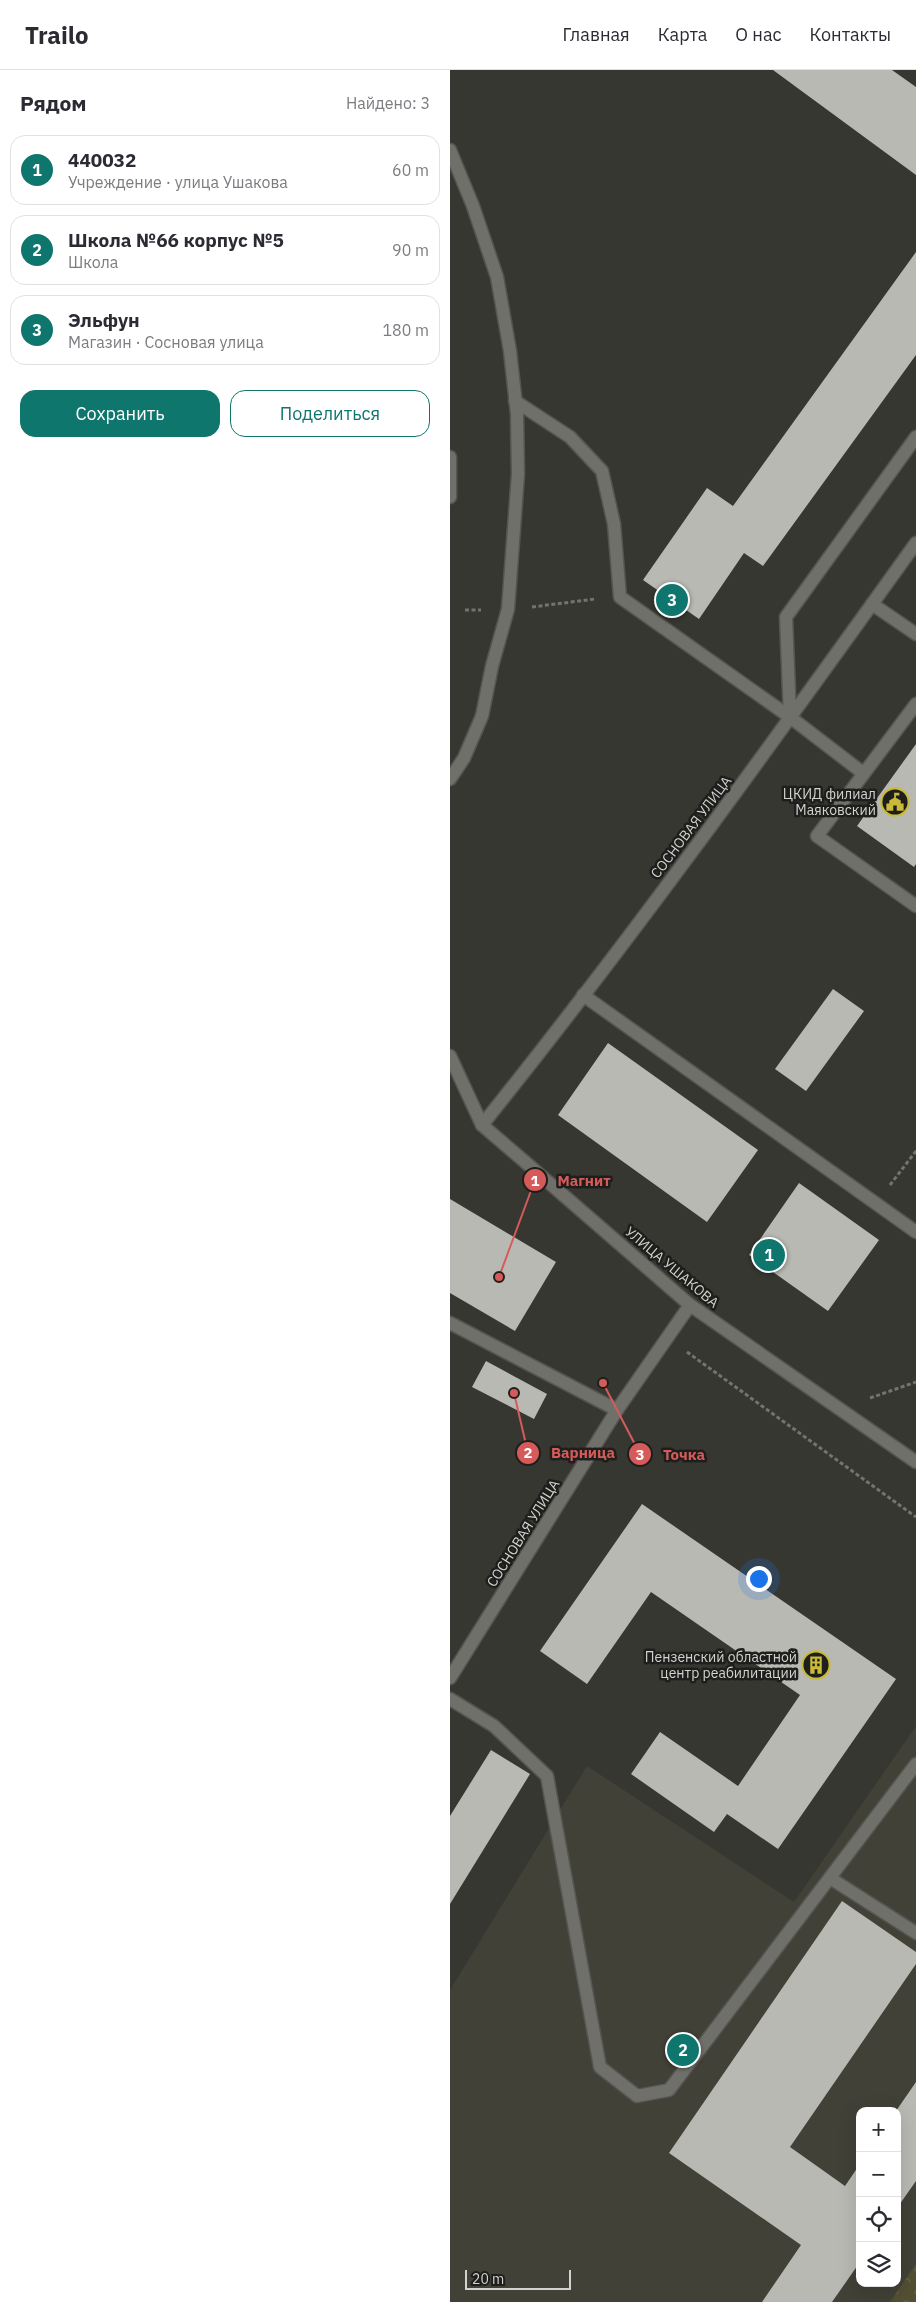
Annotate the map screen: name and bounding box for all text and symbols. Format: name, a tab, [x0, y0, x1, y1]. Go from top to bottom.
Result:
text: Trailo	[25, 19, 89, 51]
text: Главная	[562, 23, 630, 46]
text: Карта	[658, 23, 707, 46]
text: О нас	[735, 23, 782, 46]
text: Контакты	[810, 23, 891, 46]
text: Рядом	[20, 89, 87, 117]
text: Найдено: 3	[346, 93, 430, 113]
text: 440032	[68, 148, 136, 172]
text: 1	[32, 160, 42, 180]
text: 60 m	[392, 160, 429, 180]
text: Учреждение · улица Ушакова	[68, 172, 288, 192]
text: Школа №66 корпус №5	[68, 228, 284, 252]
text: 2	[32, 240, 42, 260]
text: 90 m	[392, 240, 429, 260]
text: Школа	[68, 252, 118, 272]
text: Эльфун	[68, 308, 140, 332]
text: 3	[32, 320, 42, 340]
text: 180 m	[382, 320, 429, 340]
text: Магазин · Сосновая улица	[68, 332, 264, 352]
button: Сохранить	[20, 390, 220, 437]
button: Поделиться	[230, 390, 430, 437]
pin: 3	[656, 581, 688, 619]
street label: СОСНОВАЯ УЛИЦА	[647, 772, 735, 882]
place label: ЦКИД филиал Маяковский	[783, 785, 876, 819]
public building icon: ЦКИД филиал Маяковский	[880, 787, 910, 817]
callout: Магнит	[523, 1165, 621, 1195]
text: 1	[530, 1171, 540, 1190]
text: Магнит	[557, 1171, 611, 1190]
street label: УЛИЦА УШАКОВА	[621, 1222, 723, 1312]
pin: 1	[753, 1236, 785, 1274]
callout: Варница	[516, 1438, 625, 1468]
callout: Точка	[628, 1439, 715, 1469]
text: 2	[523, 1443, 533, 1462]
text: Варница	[551, 1443, 615, 1462]
text: 3	[635, 1445, 645, 1464]
text: Точка	[663, 1445, 705, 1464]
street label: СОСНОВАЯ УЛИЦА	[483, 1476, 563, 1590]
your location	[746, 1566, 772, 1592]
place label: Пензенский областной центр реабилитации	[645, 1648, 797, 1682]
building icon: Пензенский областной центр реабилитации	[801, 1650, 831, 1680]
pin: 2	[667, 2031, 699, 2069]
map controls	[856, 2107, 901, 2287]
button: +	[856, 2107, 901, 2152]
button: −	[856, 2152, 901, 2197]
button: locate	[856, 2197, 901, 2242]
button: layers	[856, 2242, 901, 2287]
scale bar	[465, 2267, 571, 2290]
text: 20 m	[472, 2270, 504, 2288]

